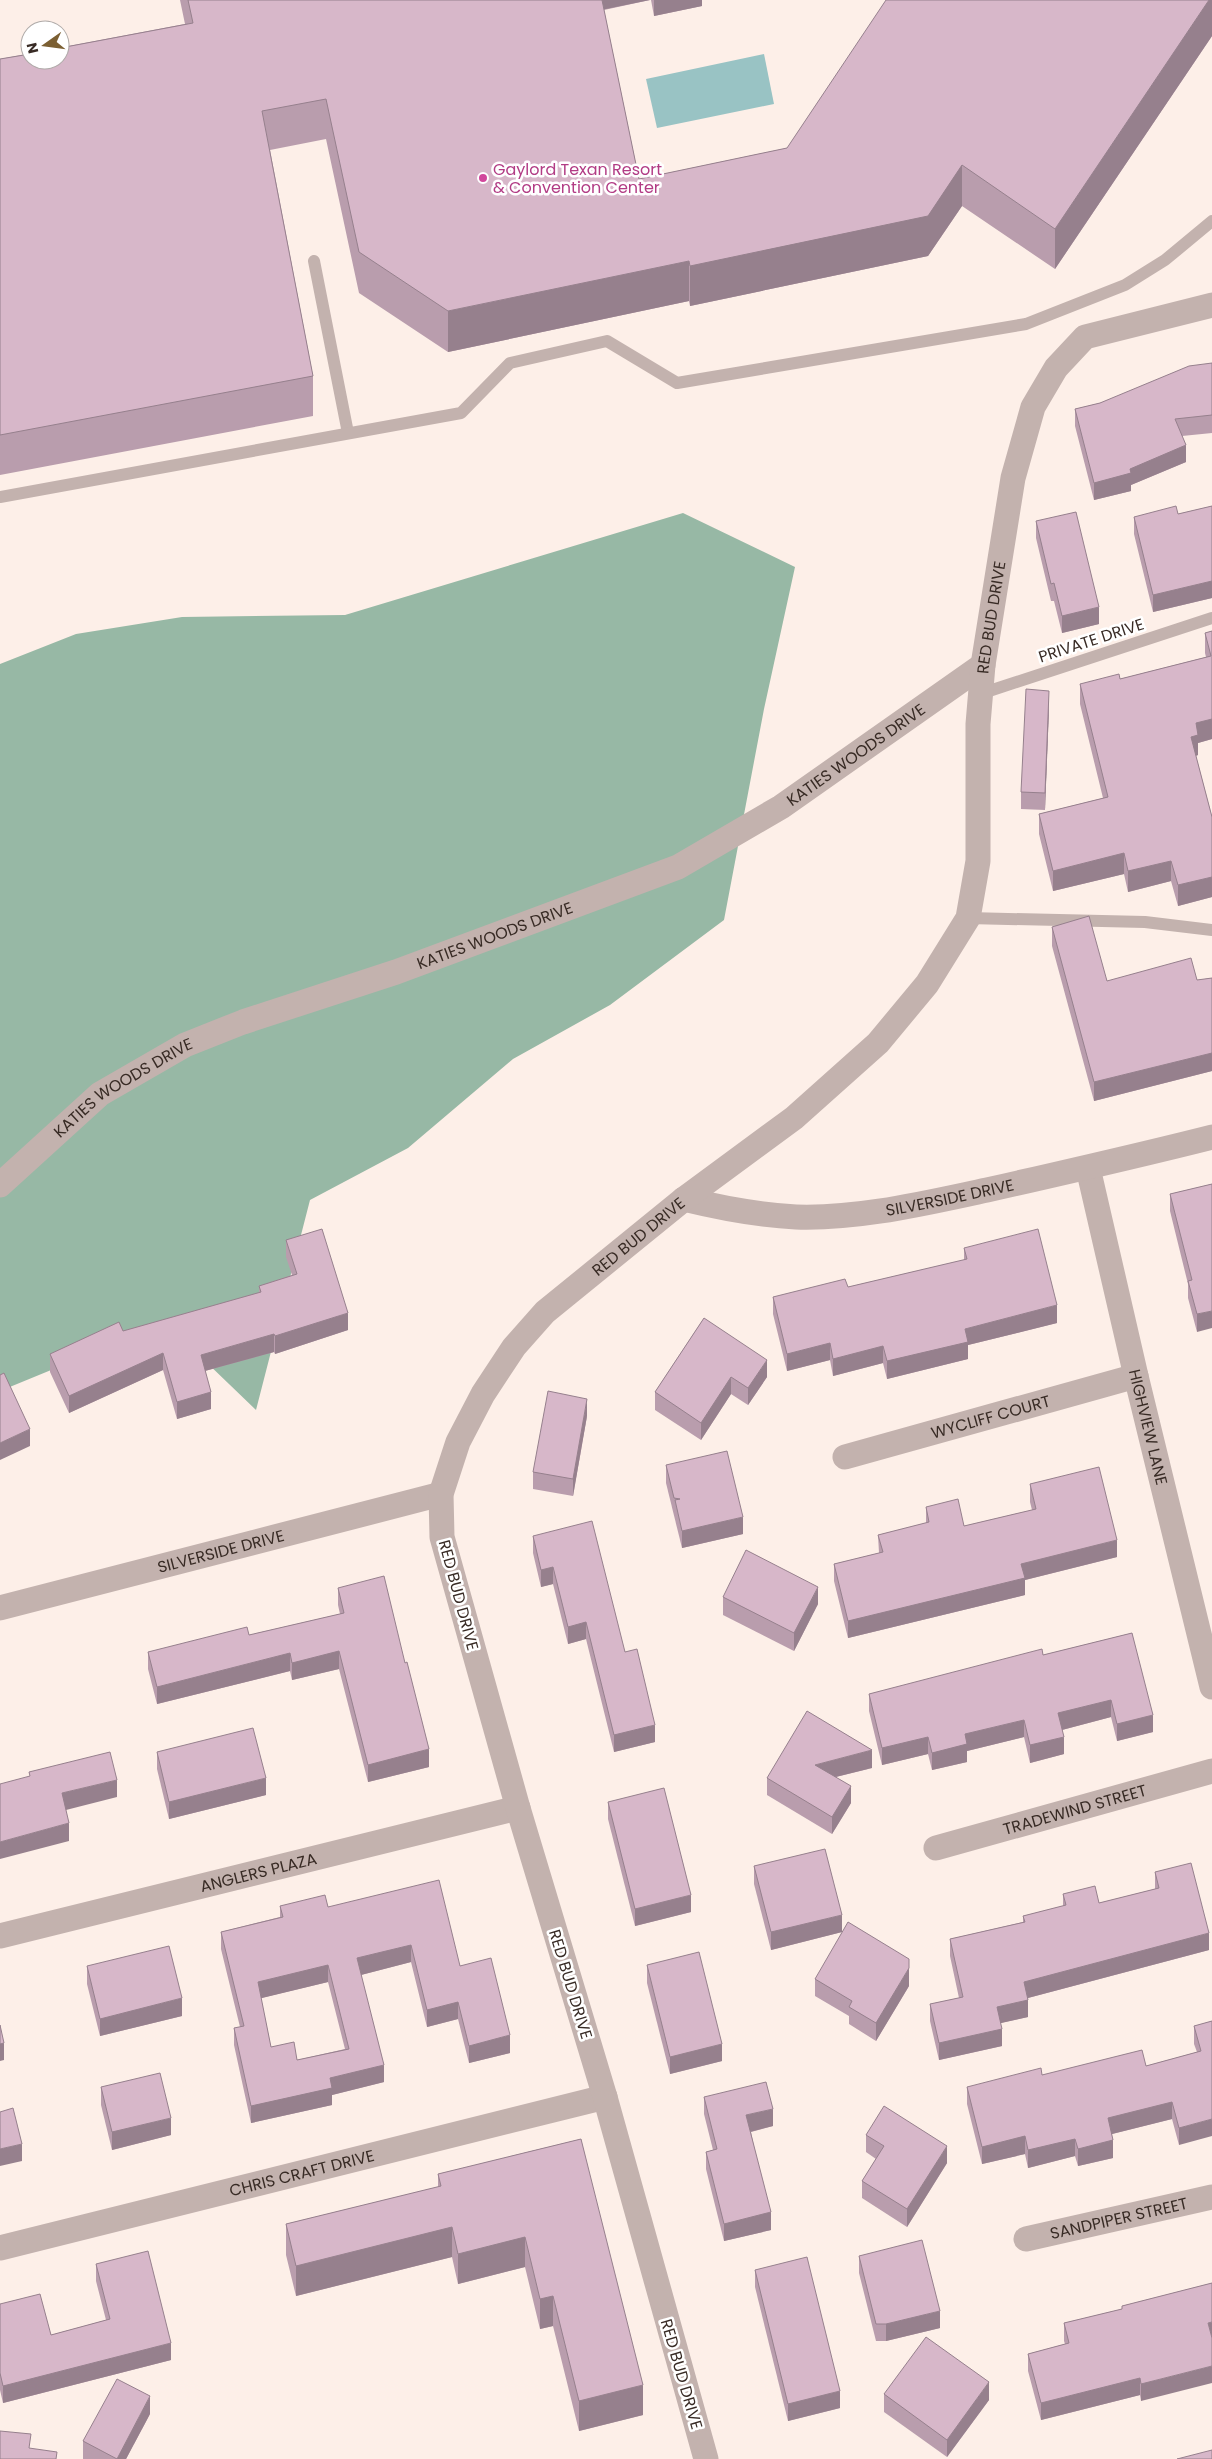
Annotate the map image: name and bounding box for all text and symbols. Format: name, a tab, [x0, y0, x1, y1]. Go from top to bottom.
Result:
north arrow	[20, 20, 70, 70]
text: N	[21, 41, 43, 56]
place label: Gaylord Texan Resort & Convention Center	[493, 158, 662, 199]
marker: Gaylord Texan Resort & Convention Center	[477, 172, 489, 184]
street label: RED BUD DRIVE	[971, 560, 1011, 675]
street label: PRIVATE DRIVE	[1035, 613, 1147, 668]
street label: KATIES WOODS DRIVE	[782, 698, 930, 812]
street label: KATIES WOODS DRIVE	[414, 896, 576, 975]
street label: KATIES WOODS DRIVE	[49, 1032, 196, 1143]
street label: SILVERSIDE DRIVE	[884, 1173, 1016, 1222]
street label: RED BUD DRIVE	[587, 1192, 690, 1282]
street label: HIGHVIEW LANE	[1123, 1367, 1173, 1487]
street label: WYCLIFF COURT	[928, 1389, 1053, 1445]
street label: SILVERSIDE DRIVE	[155, 1524, 287, 1579]
street label: RED BUD DRIVE	[433, 1537, 484, 1653]
street label: TRADEWIND STREET	[1000, 1779, 1150, 1841]
street label: ANGLERS PLAZA	[198, 1847, 319, 1898]
street label: RED BUD DRIVE	[543, 1926, 598, 2042]
street label: CHRIS CRAFT DRIVE	[227, 2144, 377, 2202]
street label: SANDPIPER STREET	[1048, 2192, 1190, 2245]
street label: RED BUD DRIVE	[655, 2316, 708, 2432]

